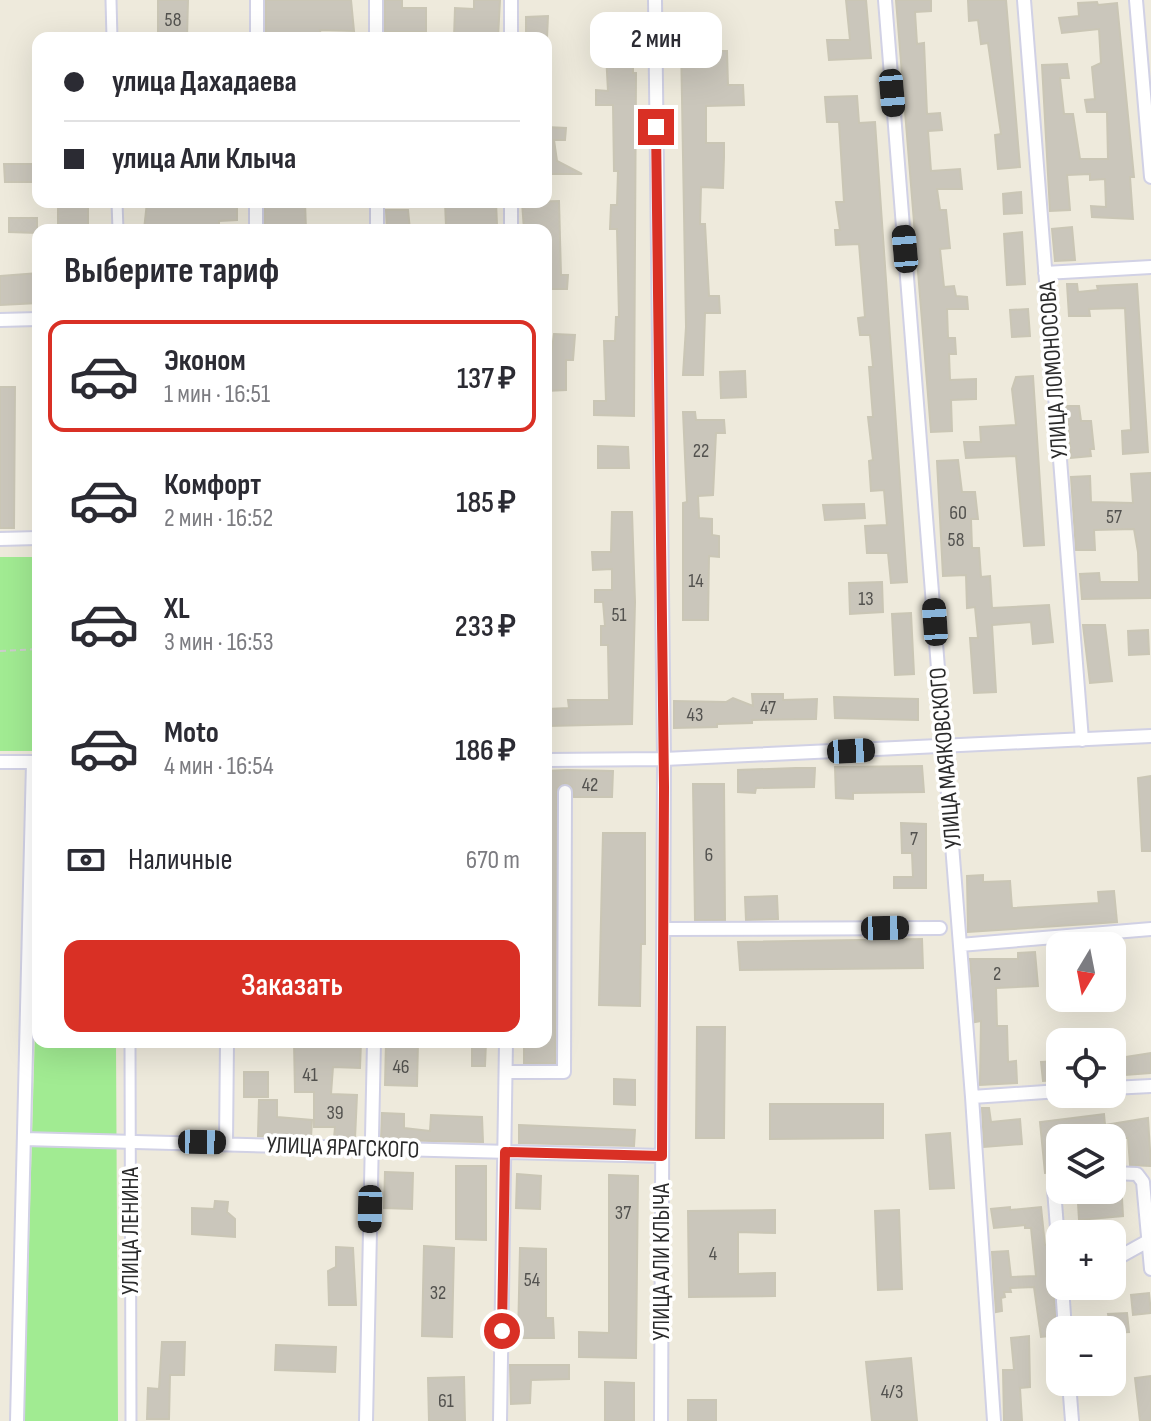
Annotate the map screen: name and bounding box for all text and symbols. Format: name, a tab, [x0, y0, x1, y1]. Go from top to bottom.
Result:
house number: 58	[165, 8, 181, 32]
callout: 2 мин	[590, 11, 722, 67]
text: 2 мин	[631, 24, 681, 55]
text: улица Дахадаева	[112, 64, 297, 100]
car	[878, 68, 906, 118]
route end	[638, 109, 674, 145]
text: улица Али Клыча	[112, 141, 296, 177]
car	[891, 224, 919, 274]
text: Выберите тариф	[64, 250, 279, 293]
street label: УЛИЦА ЛОМОНОСОВА	[1033, 280, 1074, 460]
icon: car	[68, 340, 140, 412]
text: Эконом	[164, 343, 246, 379]
text: 137 ₽	[457, 361, 516, 397]
text: 1 мин · 16:51	[164, 379, 270, 410]
house number: 22	[693, 439, 709, 463]
icon: car	[68, 464, 140, 536]
text: Комфорт	[164, 467, 261, 503]
text: 185 ₽	[456, 485, 516, 521]
house number: 60	[949, 501, 967, 525]
text: 2 мин · 16:52	[164, 503, 273, 534]
house number: 57	[1106, 505, 1122, 529]
house number: 58	[948, 528, 964, 552]
house number: 14	[688, 569, 704, 593]
house number: 13	[858, 587, 874, 611]
icon: car	[68, 588, 140, 660]
text: XL	[164, 591, 190, 627]
car	[921, 597, 949, 647]
house number: 51	[611, 603, 627, 627]
text: 233 ₽	[455, 609, 516, 645]
text: 3 мин · 16:53	[164, 627, 274, 658]
street label: УЛИЦА МАЯКОВСКОГО	[923, 666, 968, 850]
house number: 47	[760, 696, 776, 720]
house number: 43	[687, 703, 703, 727]
icon: car	[68, 712, 140, 784]
text: Moto	[164, 715, 219, 751]
text: 186 ₽	[455, 733, 516, 769]
car	[826, 738, 876, 764]
text: 4 мин · 16:54	[164, 751, 274, 782]
house number: 42	[582, 773, 598, 797]
house number: 7	[910, 827, 918, 851]
icon: cash	[64, 838, 108, 882]
text: Наличные	[128, 842, 233, 878]
house number: 6	[705, 843, 713, 867]
text: 670 m	[466, 845, 520, 876]
car	[861, 916, 909, 940]
north arrow	[1046, 932, 1126, 1012]
map controls	[1046, 932, 1126, 1396]
button: Заказать	[64, 940, 520, 1032]
house number: 2	[993, 962, 1001, 986]
button: locate	[1046, 1028, 1126, 1108]
house number: 46	[392, 1055, 410, 1079]
house number: 41	[302, 1063, 318, 1087]
house number: 39	[326, 1101, 344, 1125]
button: layers	[1046, 1124, 1126, 1204]
car	[178, 1130, 226, 1154]
street label: УЛИЦА ЯРАГСКОГО	[266, 1130, 420, 1165]
street label: УЛИЦА ЛЕНИНА	[116, 1166, 145, 1295]
street label: УЛИЦА АЛИ КЛЫЧА	[647, 1183, 676, 1341]
car	[358, 1185, 382, 1233]
house number: 37	[615, 1201, 631, 1225]
button: +	[1046, 1220, 1126, 1300]
house number: 4	[709, 1242, 717, 1266]
house number: 54	[524, 1268, 540, 1292]
house number: 32	[430, 1281, 446, 1305]
route start	[484, 1313, 520, 1349]
button: −	[1046, 1316, 1126, 1396]
house number: 4/3	[881, 1380, 903, 1404]
house number: 61	[438, 1389, 454, 1413]

